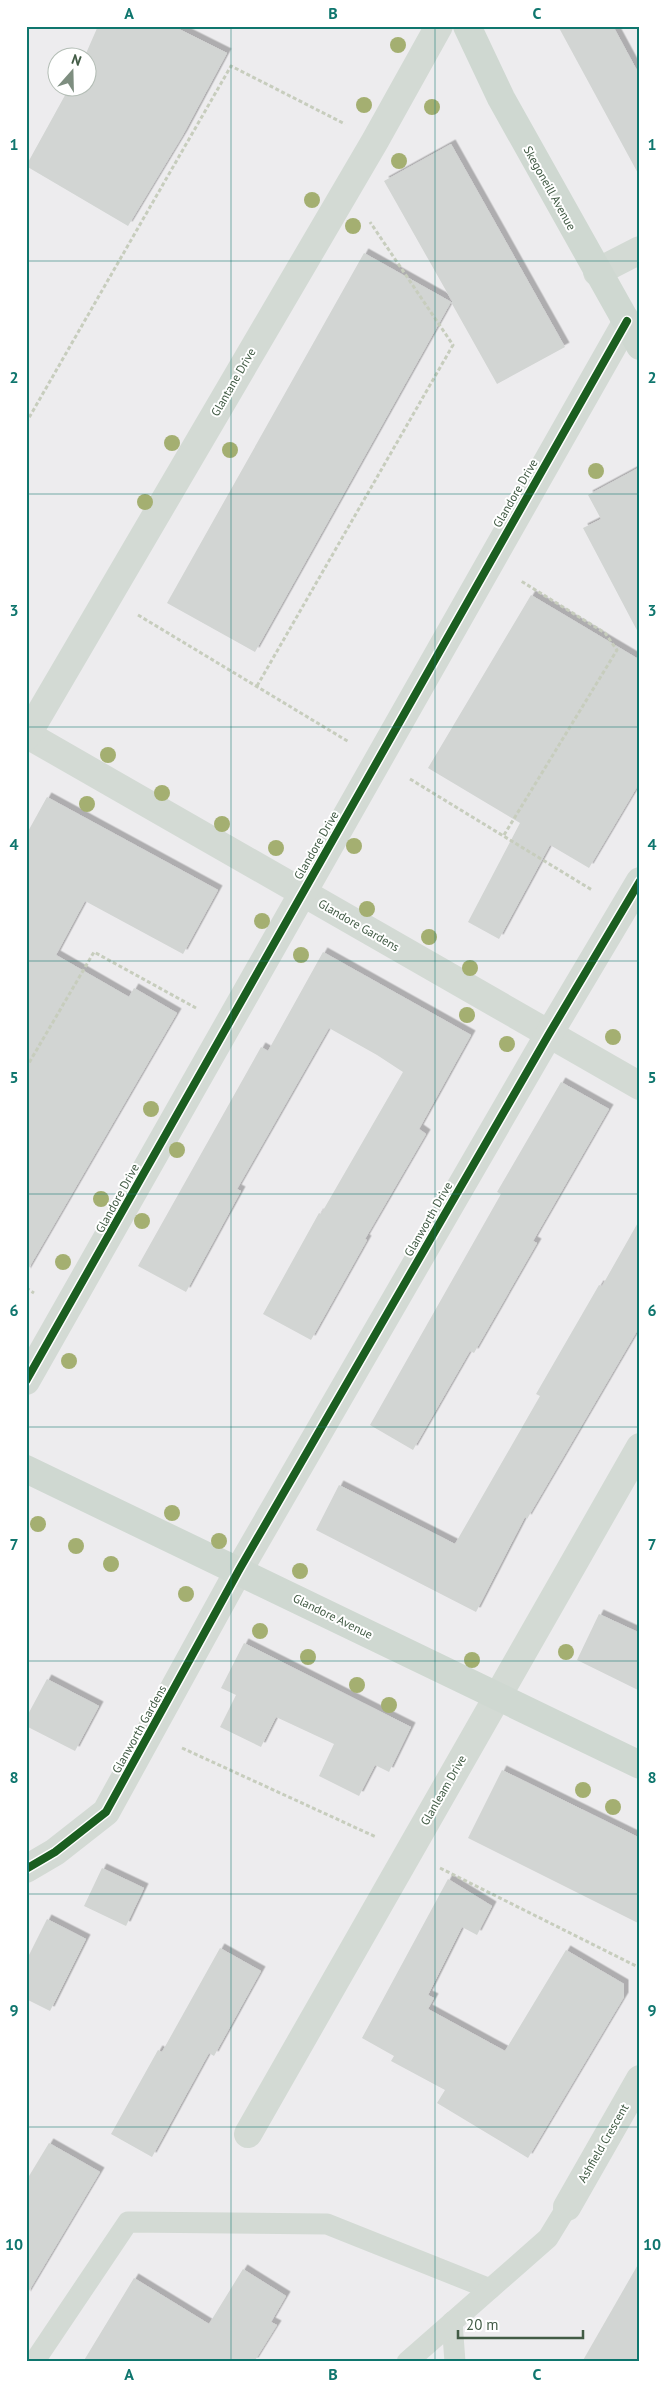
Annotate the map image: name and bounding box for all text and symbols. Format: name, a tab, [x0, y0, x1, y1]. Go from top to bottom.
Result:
text: A	[124, 3, 134, 23]
text: B	[328, 3, 338, 23]
text: C	[533, 3, 542, 23]
north arrow	[48, 48, 98, 98]
text: N	[69, 50, 84, 70]
text: 1	[9, 134, 19, 154]
text: 1	[647, 134, 657, 154]
street label: Skegoneill Avenue	[521, 143, 579, 233]
street label: Glantane Drive	[207, 345, 259, 419]
text: 2	[9, 367, 19, 387]
text: 2	[647, 367, 657, 387]
street label: Glandore Drive	[489, 456, 541, 530]
text: 3	[9, 600, 19, 620]
text: 3	[647, 600, 657, 620]
street label: Glandore Drive	[290, 808, 342, 882]
text: 4	[9, 834, 19, 854]
text: 4	[647, 834, 657, 854]
street label: Glandore Gardens	[316, 896, 402, 954]
text: 5	[9, 1067, 19, 1087]
text: 5	[647, 1067, 657, 1087]
street label: Glandore Drive	[92, 1161, 142, 1235]
street label: Glanworth Drive	[401, 1179, 455, 1259]
text: 6	[9, 1300, 19, 1320]
text: 6	[647, 1300, 657, 1320]
text: 7	[9, 1534, 19, 1554]
text: 7	[647, 1534, 657, 1554]
street label: Glandore Avenue	[291, 1590, 375, 1642]
street label: Glanworth Gardens	[109, 1682, 169, 1776]
street label: Glanleam Drive	[417, 1752, 469, 1828]
text: 8	[9, 1767, 19, 1787]
text: 8	[647, 1767, 657, 1787]
text: 9	[9, 2000, 19, 2020]
text: 9	[647, 2000, 657, 2020]
street label: Ashfield Crescent	[574, 2101, 632, 2185]
text: 10	[5, 2234, 23, 2254]
text: 10	[643, 2234, 661, 2254]
scale bar	[458, 2308, 584, 2340]
text: 20 m	[466, 2315, 499, 2334]
text: A	[124, 2364, 134, 2384]
text: B	[328, 2364, 338, 2384]
text: C	[533, 2364, 542, 2384]

